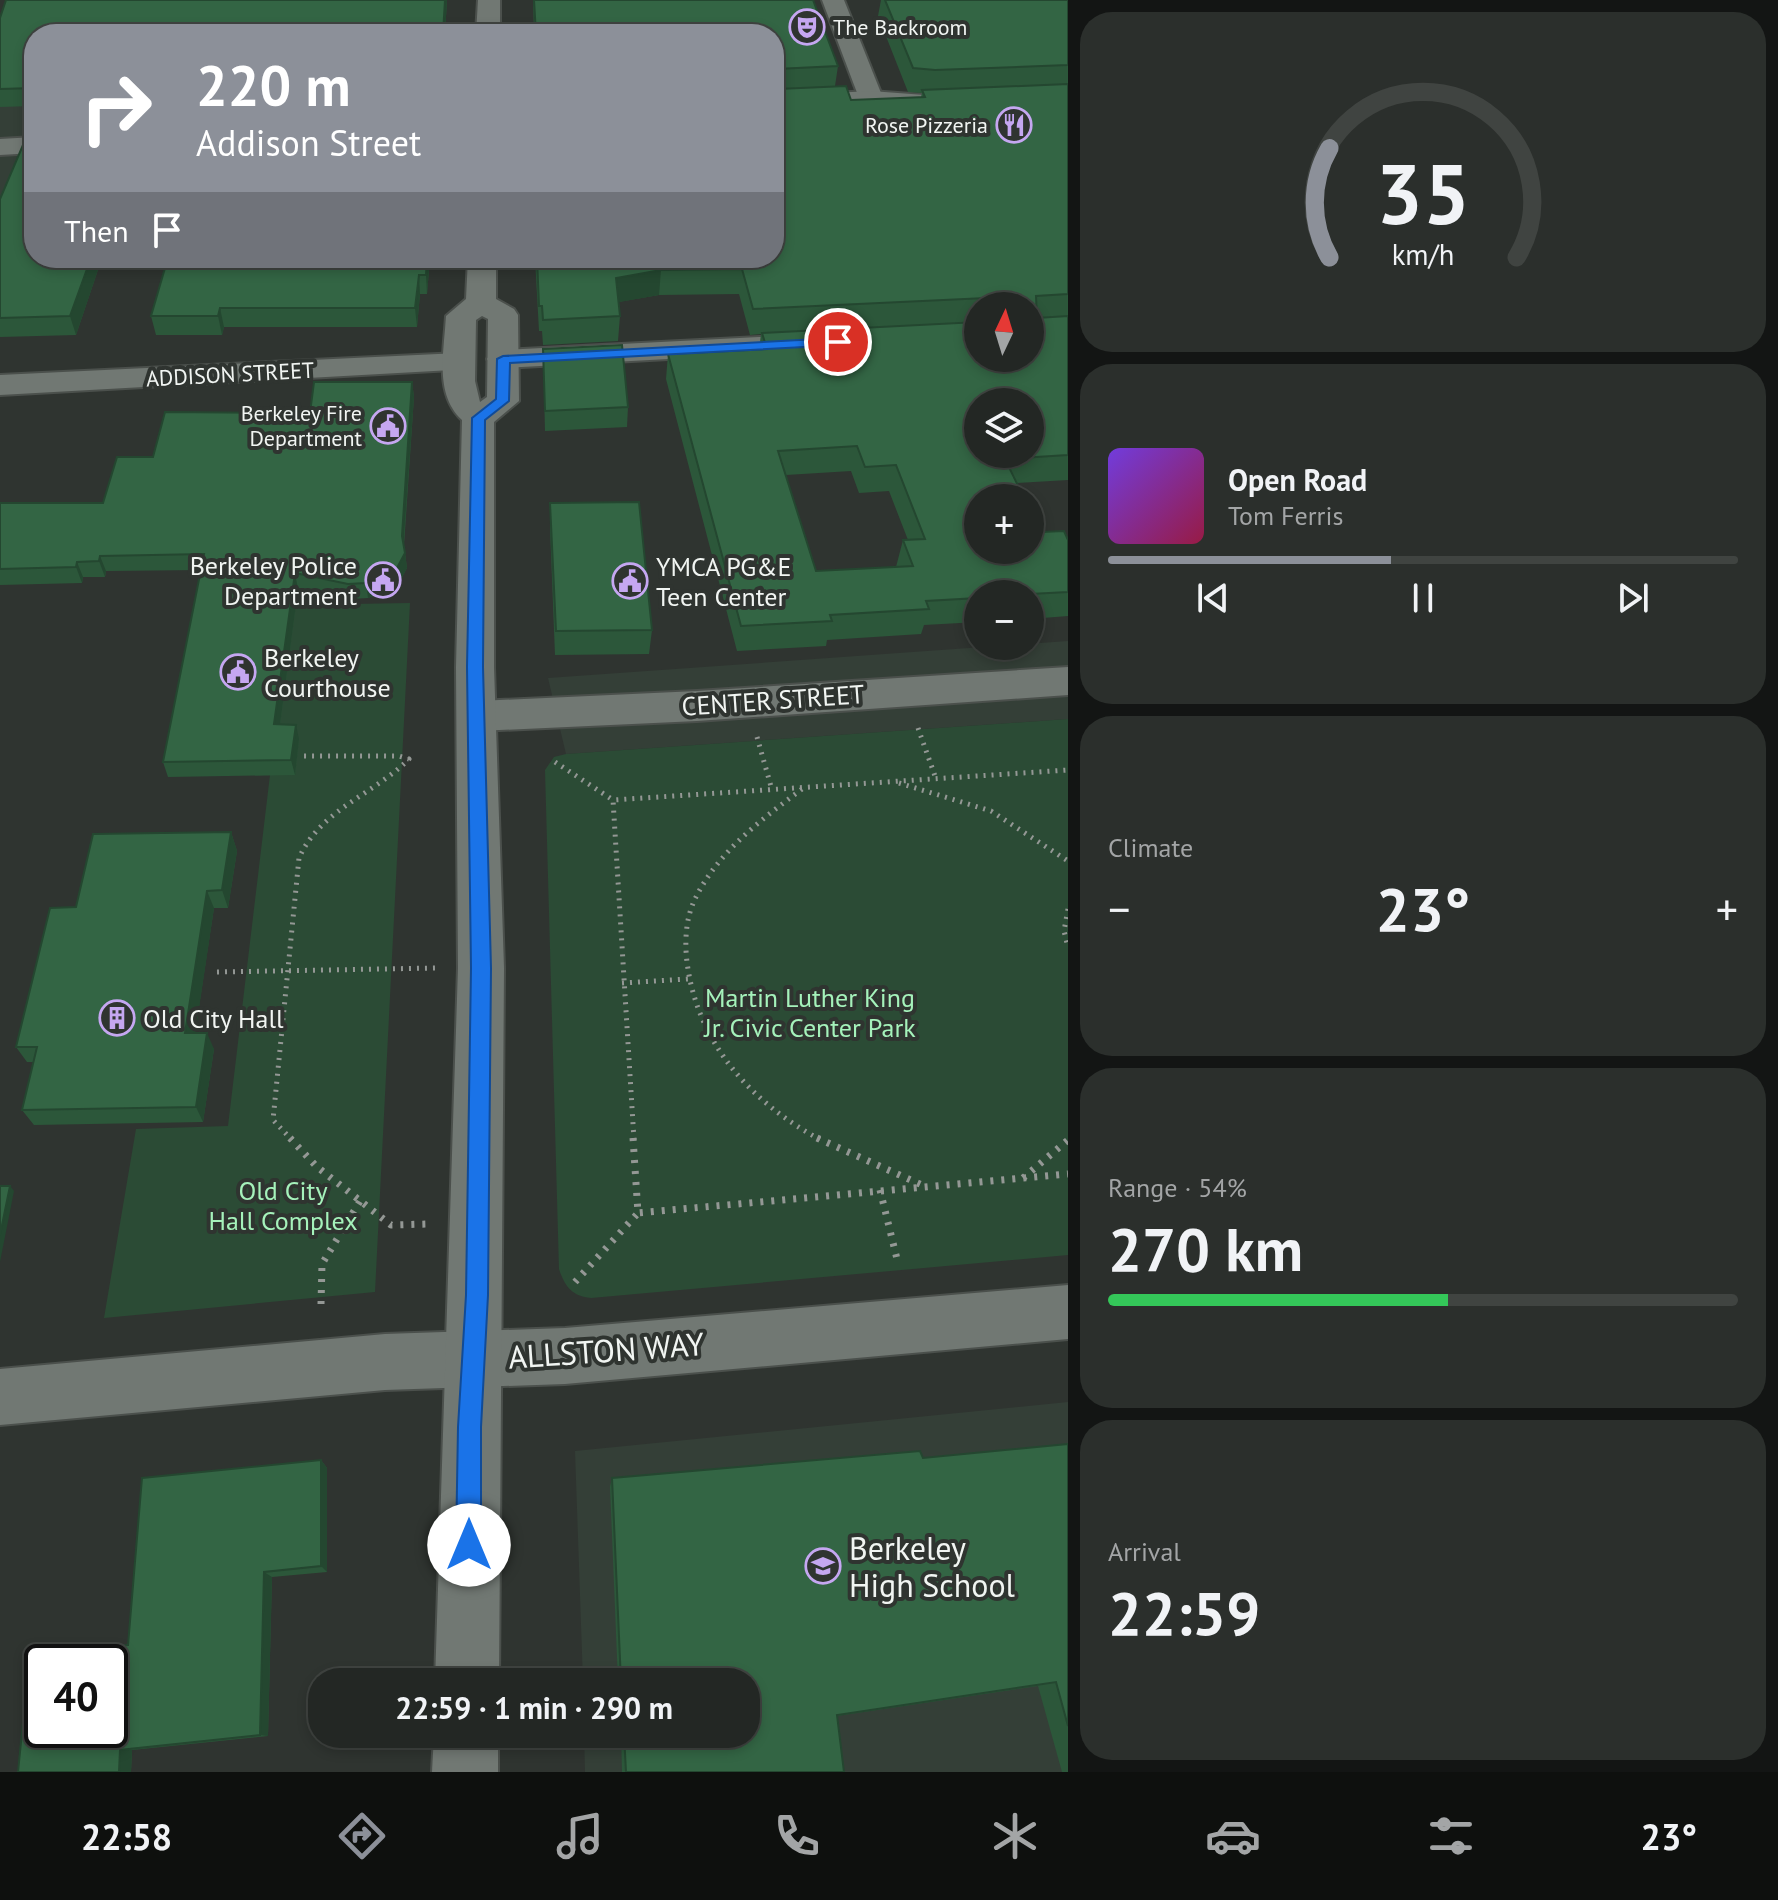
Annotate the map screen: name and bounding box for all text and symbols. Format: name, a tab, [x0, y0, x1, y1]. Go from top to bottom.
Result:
theatre icon: The Backroom	[788, 8, 826, 46]
place label: The Backroom	[833, 13, 967, 41]
text: 220 m	[196, 49, 351, 121]
icon: right	[64, 56, 168, 160]
restaurant icon: Rose Pizzeria	[995, 106, 1033, 144]
place label: Rose Pizzeria	[865, 111, 988, 139]
text: Addison Street	[196, 119, 421, 166]
text: 35	[1376, 139, 1470, 247]
icon: arrive	[145, 208, 189, 252]
text: Then	[64, 211, 129, 250]
text: km/h	[1392, 236, 1454, 273]
north arrow	[964, 292, 1044, 372]
map controls	[964, 292, 1044, 660]
pin	[804, 308, 872, 376]
icon: arrive	[816, 320, 860, 364]
street label: ADDISON STREET	[145, 356, 315, 392]
button: layers	[964, 388, 1044, 468]
place label: Berkeley Fire Department	[241, 399, 363, 452]
public building icon: Berkeley Fire Department	[369, 407, 407, 445]
text: Open Road	[1228, 460, 1367, 499]
button: +	[964, 484, 1044, 564]
text: Tom Ferris	[1228, 499, 1343, 532]
place label: Berkeley Police Department	[190, 549, 357, 612]
place label: YMCA PG&E Teen Center	[656, 550, 791, 613]
public building icon: Berkeley Police Department	[364, 561, 402, 599]
public building icon: YMCA PG&E Teen Center	[611, 562, 649, 600]
icon: previous	[1191, 576, 1235, 620]
icon: pause	[1401, 576, 1445, 620]
icon: next	[1611, 576, 1655, 620]
button: −	[964, 580, 1044, 660]
place label: Berkeley Courthouse	[264, 641, 391, 704]
public building icon: Berkeley Courthouse	[219, 653, 257, 691]
street label: CENTER STREET	[681, 677, 865, 723]
text: Climate	[1108, 831, 1193, 864]
text: 23°	[1376, 870, 1470, 948]
text: −	[1108, 880, 1130, 937]
text: +	[1716, 880, 1738, 937]
park label: Martin Luther King Jr. Civic Center Park	[703, 981, 916, 1044]
building icon: Old City Hall	[98, 999, 136, 1037]
place label: Old City Hall	[143, 1002, 284, 1035]
text: Range · 54%	[1108, 1171, 1247, 1204]
park label: Old City Hall Complex	[208, 1174, 358, 1237]
text: 270 km	[1108, 1210, 1303, 1288]
street label: ALLSTON WAY	[507, 1322, 706, 1378]
position arrow	[427, 1503, 511, 1587]
place label: Berkeley High School	[849, 1527, 1016, 1606]
text: Arrival	[1108, 1535, 1181, 1568]
school or university icon: Berkeley High School	[804, 1547, 842, 1585]
text: 22:59	[1108, 1574, 1260, 1652]
speed limit sign: 40	[24, 1644, 128, 1748]
text: 22:59 · 1 min · 290 m	[395, 1688, 673, 1727]
icon: directions	[334, 1808, 390, 1864]
icon: music	[552, 1808, 608, 1864]
icon: phone	[769, 1808, 825, 1864]
icon: climate	[987, 1808, 1043, 1864]
icon: car	[1205, 1808, 1261, 1864]
icon: filters	[1423, 1808, 1479, 1864]
text: 22:58	[81, 1813, 172, 1860]
text: 23°	[1640, 1813, 1697, 1860]

